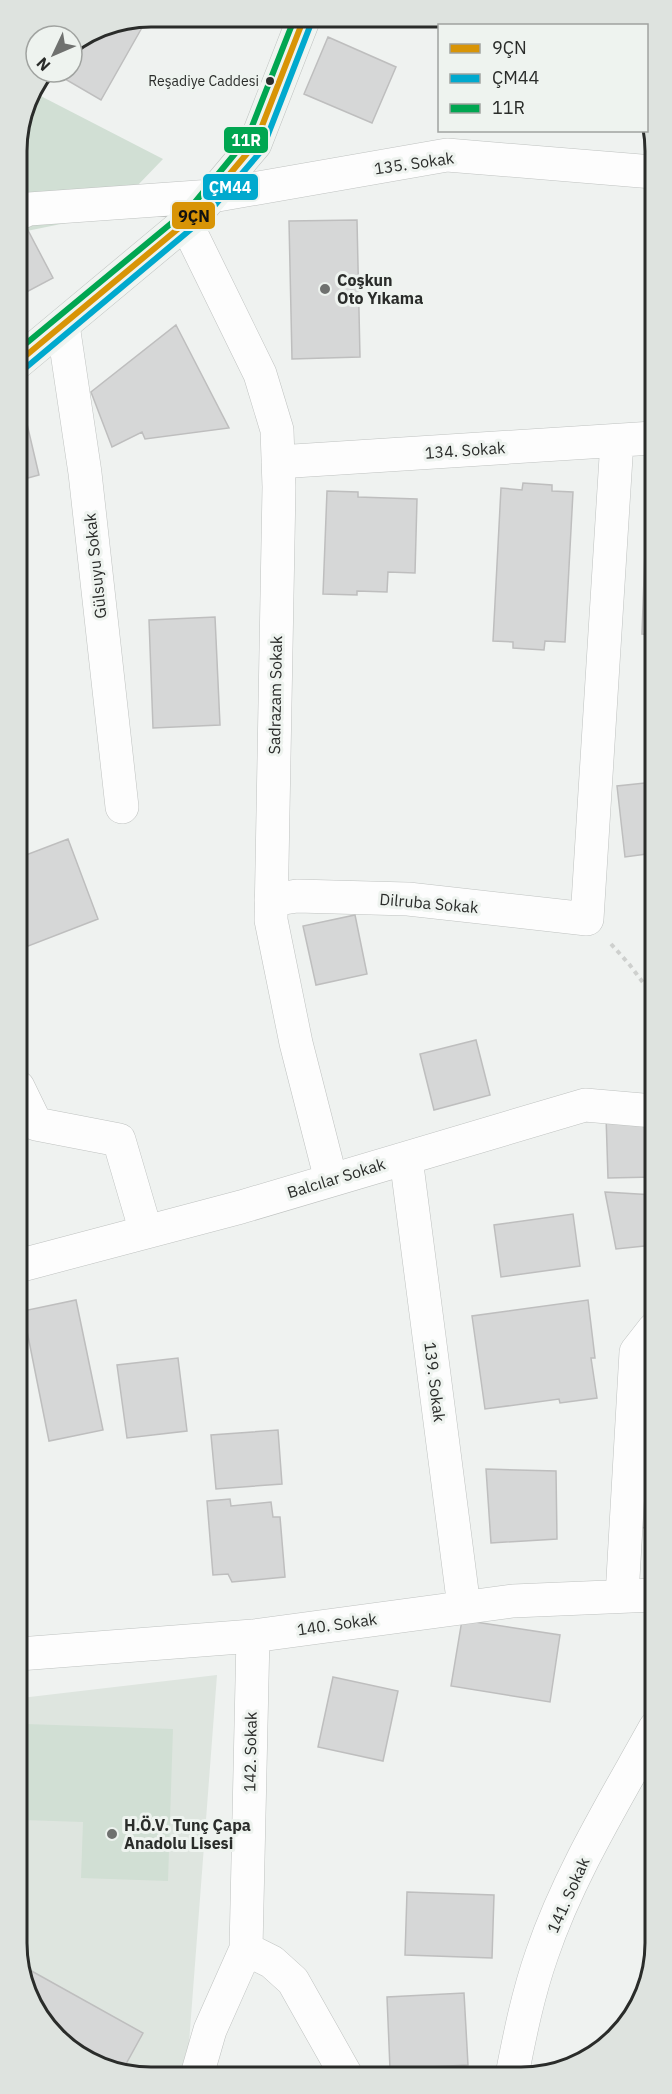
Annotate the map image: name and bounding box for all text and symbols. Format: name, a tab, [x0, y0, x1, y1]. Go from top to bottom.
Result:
north arrow	[24, 24, 84, 84]
legend	[438, 24, 648, 132]
text: 9ÇN	[492, 36, 527, 59]
text: N	[32, 53, 54, 76]
text: ÇM44	[492, 66, 540, 89]
place label: Reşadiye Caddesi	[148, 72, 259, 90]
marker: Reşadiye Caddesi	[264, 75, 276, 87]
text: 11R	[492, 96, 525, 119]
line badge: 11R	[223, 126, 269, 154]
text: 11R	[231, 130, 261, 150]
street label: 135. Sokak	[373, 147, 456, 179]
line badge: ÇM44	[202, 173, 259, 201]
text: ÇM44	[209, 177, 252, 197]
line badge: 9ÇN	[171, 201, 216, 230]
text: 9ÇN	[178, 206, 210, 226]
place label: Coşkun Oto Yıkama	[337, 270, 423, 308]
marker: Coşkun Oto Yıkama	[318, 282, 332, 296]
street label: 134. Sokak	[424, 437, 506, 463]
street label: Gülsuyu Sokak	[79, 512, 110, 620]
street label: Sadrazam Sokak	[264, 635, 286, 755]
street label: Dilruba Sokak	[379, 889, 480, 917]
street label: Balcılar Sokak	[285, 1153, 388, 1202]
street label: 139. Sokak	[420, 1341, 450, 1424]
street label: 140. Sokak	[296, 1608, 379, 1640]
street label: 142. Sokak	[239, 1711, 261, 1792]
place label: H.Ö.V. Tunç Çapa Anadolu Lisesi	[124, 1815, 251, 1853]
marker: H.Ö.V. Tunç Çapa Anadolu Lisesi	[105, 1827, 119, 1841]
street label: 141. Sokak	[542, 1854, 594, 1936]

